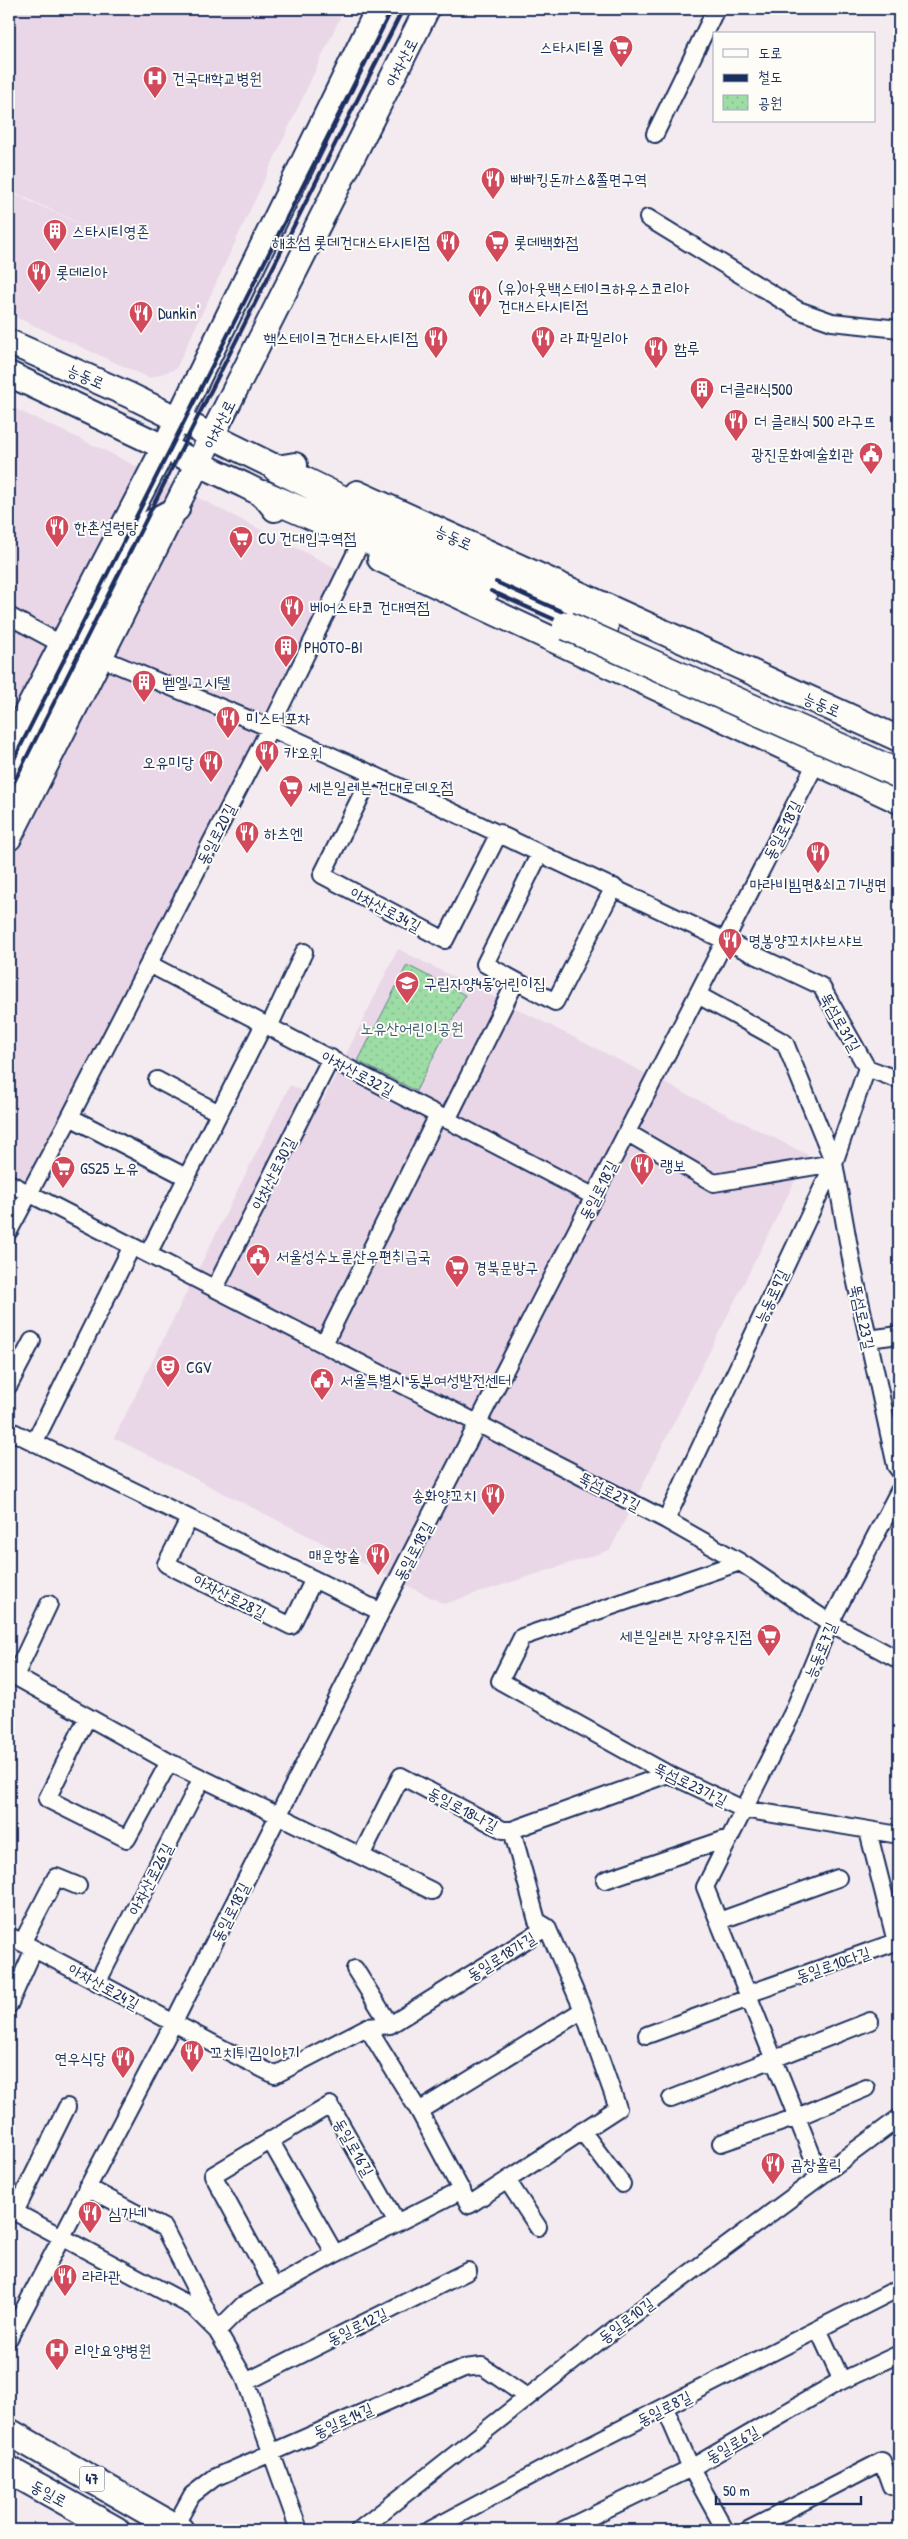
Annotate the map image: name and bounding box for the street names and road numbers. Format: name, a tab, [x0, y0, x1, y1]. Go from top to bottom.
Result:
street label: 아차산로	[380, 34, 422, 90]
street label: 능동로	[64, 358, 108, 394]
street label: 아차산로	[198, 396, 240, 452]
street label: 능동로	[432, 519, 476, 555]
street label: 능동로	[800, 686, 844, 722]
street label: 동일로18길	[758, 796, 806, 864]
street label: 동일로20길	[191, 799, 241, 868]
street label: 아차산로34길	[347, 881, 426, 937]
street label: 뚝섬로31길	[816, 988, 866, 1056]
street label: 아차산로32길	[318, 1045, 398, 1101]
street label: 아차산로30길	[245, 1133, 301, 1213]
street label: 동일로18길	[574, 1156, 622, 1224]
street label: 능동로9길	[749, 1265, 793, 1327]
street label: 뚝섬로23길	[845, 1282, 881, 1352]
street label: 뚝섬로27길	[575, 1466, 645, 1516]
street label: 동일로18길	[388, 1517, 438, 1585]
street label: 아차산로28길	[190, 1568, 270, 1624]
street label: 능동로7길	[798, 1618, 842, 1682]
street label: 뚝섬로23가길	[651, 1757, 731, 1811]
street label: 동일로18나길	[424, 1781, 502, 1837]
street label: 아차산로26길	[122, 1839, 178, 1919]
street label: 동일로18길	[206, 1878, 254, 1946]
street label: 동일로18가길	[462, 1926, 540, 1986]
street label: 동일로10다길	[793, 1941, 873, 1987]
street label: 아차산로24길	[65, 1958, 143, 2015]
street label: 동일로16길	[329, 2114, 380, 2180]
street label: 동일로10길	[594, 2292, 658, 2348]
street label: 동일로12길	[323, 2302, 391, 2350]
street label: 동일로8길	[633, 2385, 695, 2431]
street label: 동일로14길	[310, 2397, 377, 2443]
street label: 동일로6길	[701, 2420, 763, 2468]
road number: 47	[80, 2466, 104, 2492]
street label: 동일로	[27, 2474, 71, 2512]

